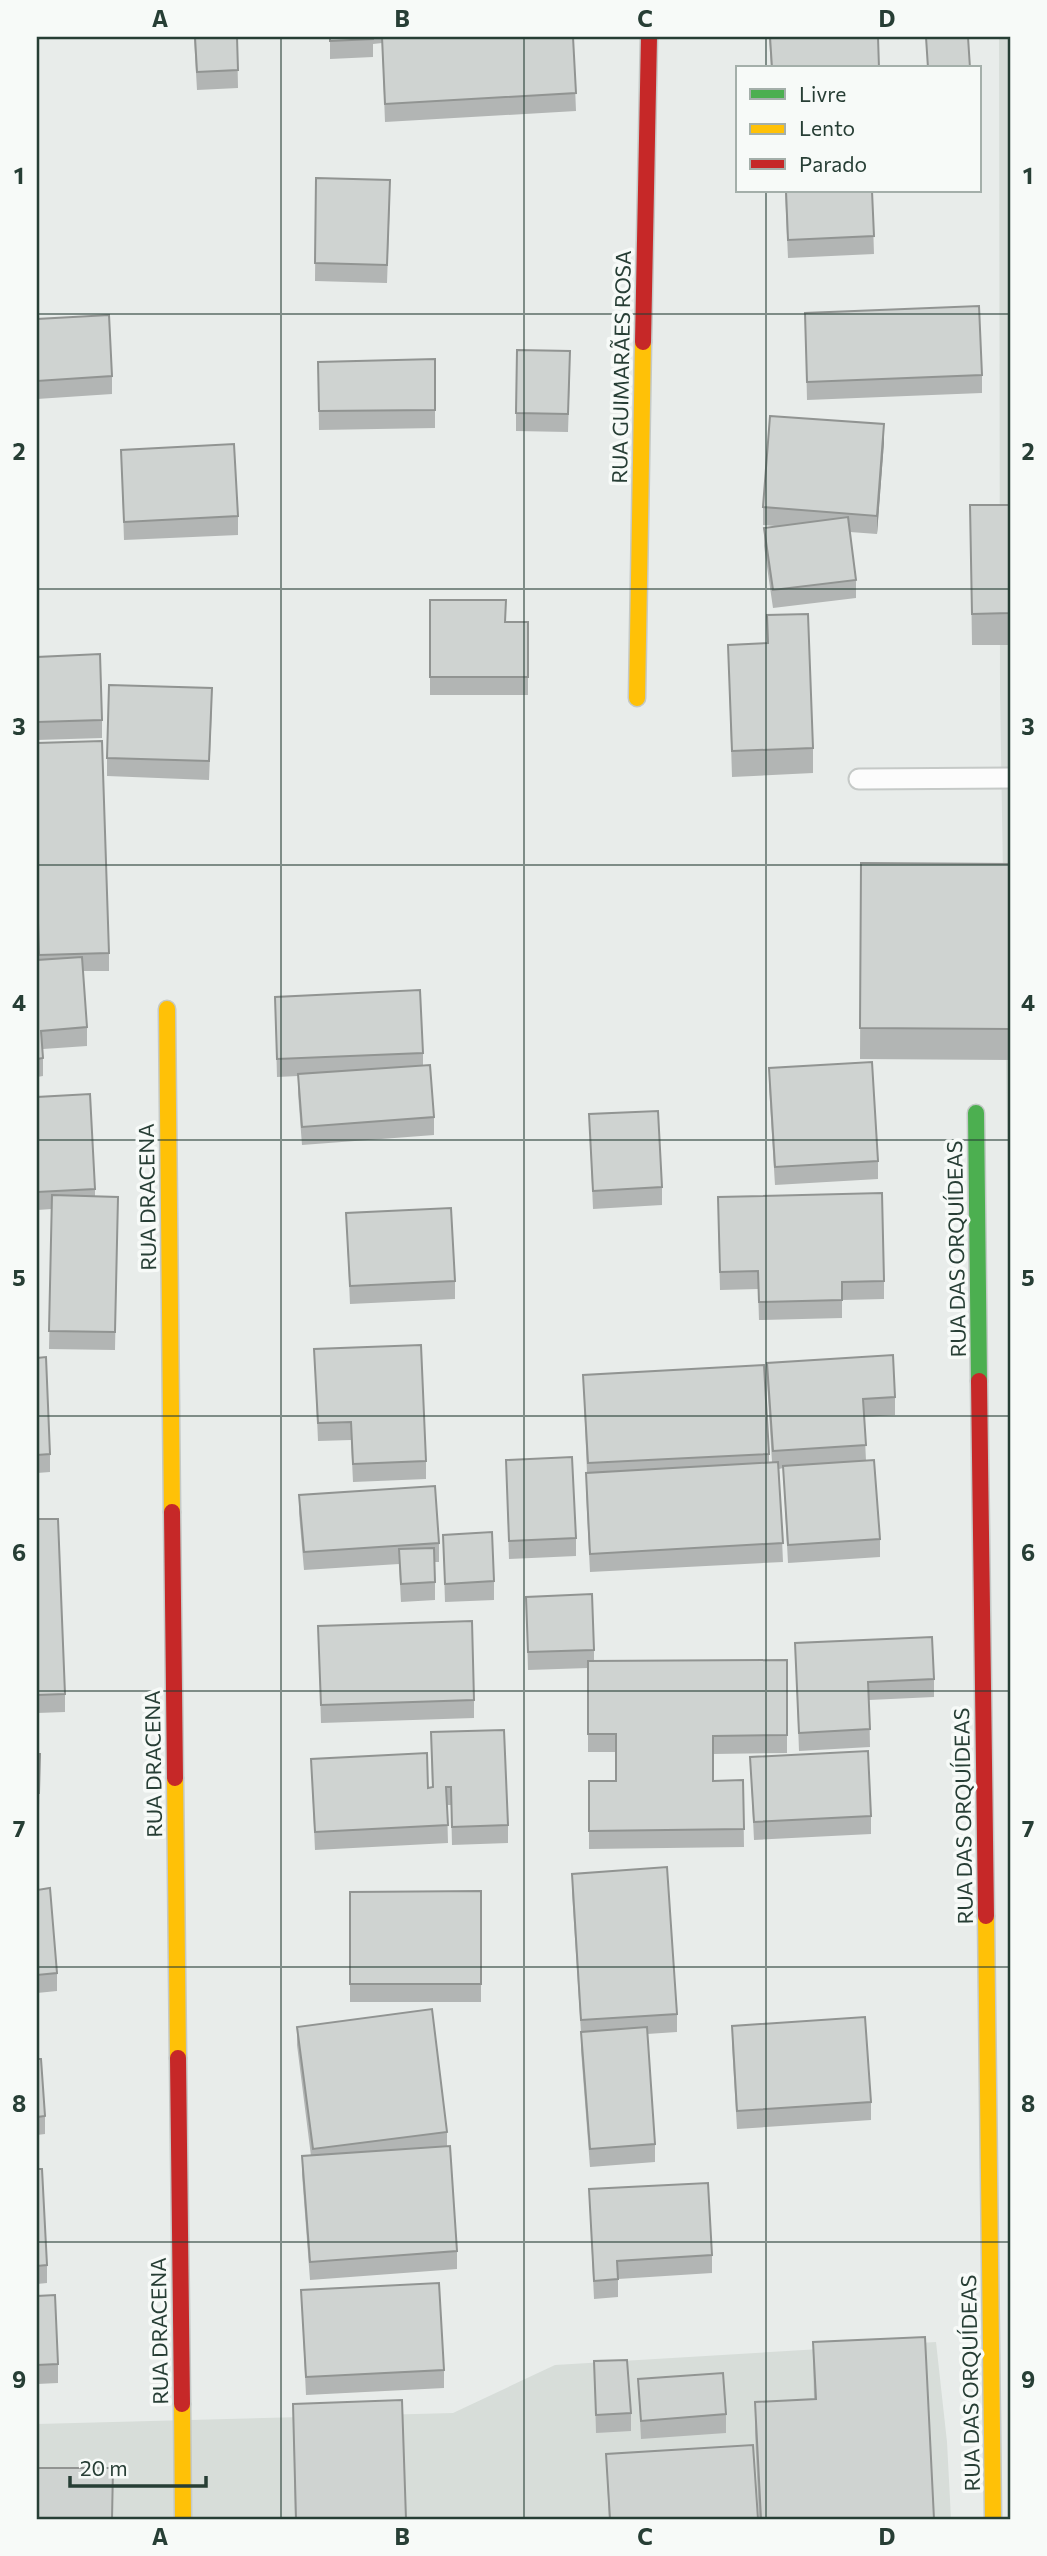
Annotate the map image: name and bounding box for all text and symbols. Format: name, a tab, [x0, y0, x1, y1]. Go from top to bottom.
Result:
text: A	[152, 4, 169, 32]
text: B	[394, 4, 410, 32]
text: C	[637, 4, 653, 32]
text: D	[879, 4, 896, 32]
legend	[736, 66, 981, 192]
text: Livre	[799, 81, 846, 106]
text: Lento	[799, 115, 855, 140]
text: Parado	[799, 151, 867, 176]
text: 1	[14, 161, 24, 189]
text: 1	[1023, 161, 1033, 189]
street label: RUA GUIMARÃES ROSA	[606, 250, 635, 484]
text: 2	[12, 437, 26, 465]
text: 2	[1021, 437, 1035, 465]
text: 3	[12, 712, 26, 740]
text: 3	[1021, 712, 1035, 740]
text: 4	[12, 988, 26, 1016]
text: 4	[1021, 988, 1035, 1016]
street label: RUA DRACENA	[133, 1123, 160, 1271]
street label: RUA DAS ORQUÍDEAS	[941, 1141, 970, 1358]
text: 5	[12, 1263, 26, 1291]
text: 5	[1021, 1263, 1035, 1291]
text: 6	[12, 1538, 26, 1566]
text: 6	[1021, 1538, 1035, 1566]
street label: RUA DRACENA	[139, 1690, 166, 1838]
street label: RUA DAS ORQUÍDEAS	[948, 1708, 977, 1925]
text: 7	[13, 1814, 25, 1842]
text: 7	[1022, 1814, 1034, 1842]
text: 8	[12, 2089, 26, 2117]
text: 8	[1021, 2089, 1035, 2117]
street label: RUA DRACENA	[145, 2257, 172, 2405]
street label: RUA DAS ORQUÍDEAS	[955, 2275, 984, 2492]
text: 9	[12, 2365, 26, 2393]
text: 9	[1021, 2365, 1035, 2393]
scale bar	[70, 2444, 206, 2488]
text: 20 m	[80, 2455, 128, 2480]
text: A	[152, 2522, 169, 2550]
text: B	[394, 2522, 410, 2550]
text: C	[637, 2522, 653, 2550]
text: D	[879, 2522, 896, 2550]

